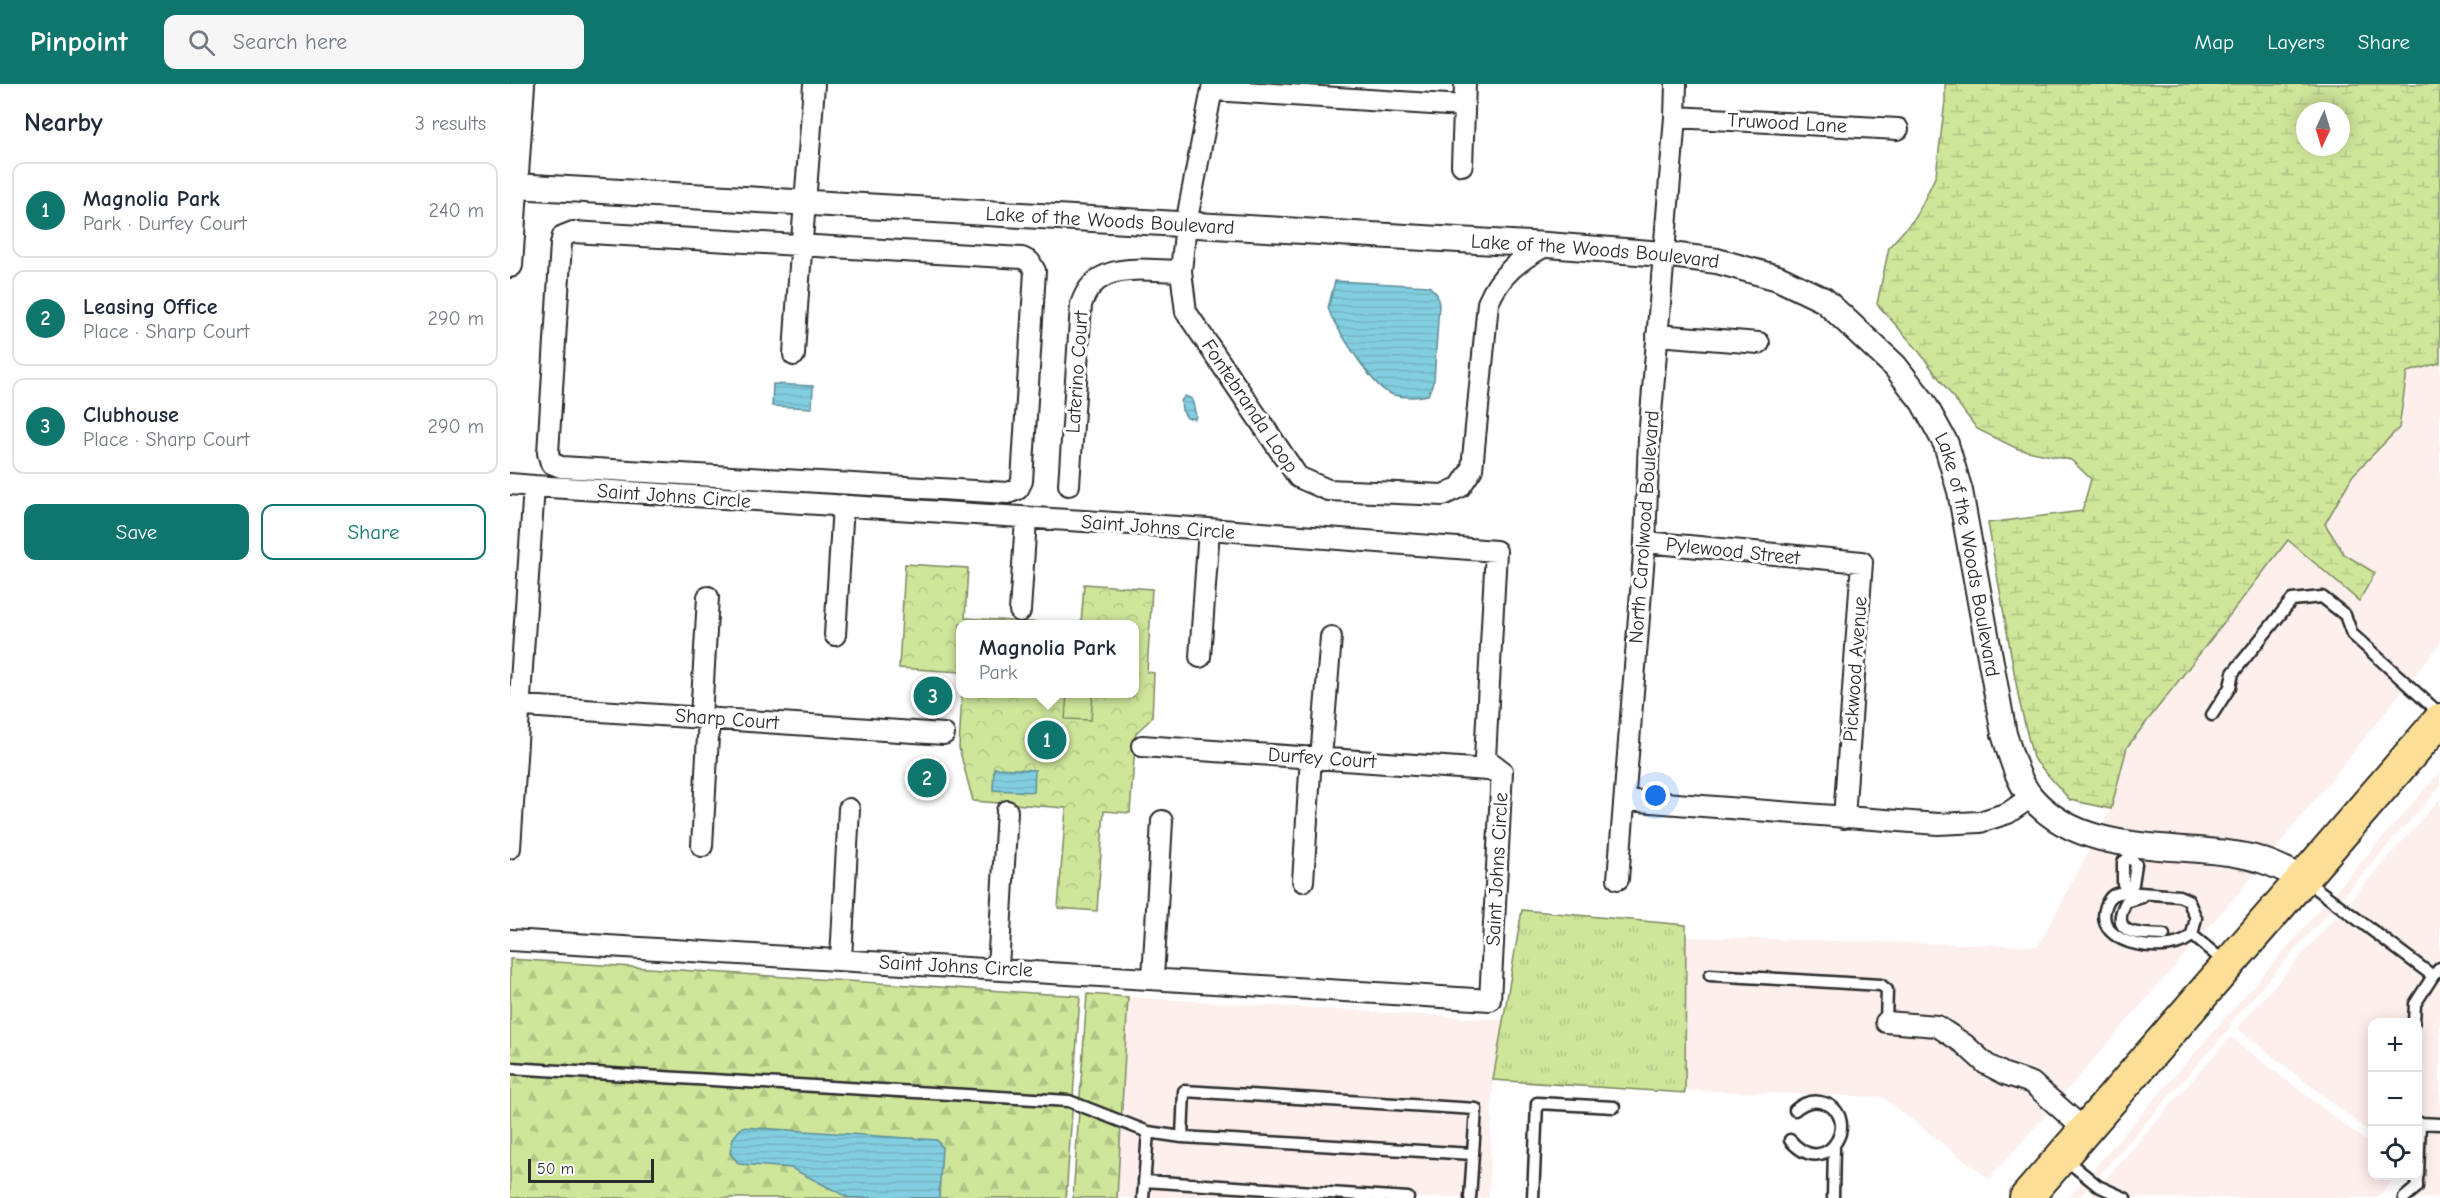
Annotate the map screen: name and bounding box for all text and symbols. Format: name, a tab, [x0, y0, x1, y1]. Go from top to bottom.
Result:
search box	[164, 15, 584, 69]
text: Pinpoint	[30, 26, 128, 58]
icon: search	[185, 26, 218, 59]
text: Search here	[233, 29, 347, 55]
text: Map	[2195, 30, 2234, 54]
text: Layers	[2267, 30, 2325, 54]
text: Share	[2358, 30, 2410, 54]
north arrow	[2296, 102, 2350, 156]
text: Nearby	[24, 108, 103, 138]
street label: Truwood Lane	[1727, 108, 1847, 138]
text: 3 results	[415, 112, 486, 135]
text: Magnolia Park	[83, 186, 220, 212]
text: 1	[42, 199, 49, 222]
text: 240 m	[429, 199, 484, 222]
street label: Lake of the Woods Boulevard	[985, 201, 1235, 239]
text: Park · Durfey Court	[83, 212, 247, 235]
street label: Lake of the Woods Boulevard	[1470, 229, 1721, 273]
text: Leasing Office	[83, 294, 217, 320]
text: 2	[41, 307, 50, 330]
text: 290 m	[428, 307, 484, 330]
street label: Laterino Court	[1061, 309, 1093, 434]
text: Place · Sharp Court	[83, 320, 250, 343]
street label: Fontebranda Loop	[1197, 335, 1303, 477]
text: Clubhouse	[83, 402, 179, 428]
street label: North Carolwood Boulevard	[1624, 410, 1664, 644]
text: 3	[41, 415, 50, 438]
text: 290 m	[428, 415, 484, 438]
text: Place · Sharp Court	[83, 428, 250, 451]
street label: Lake of the Woods Boulevard	[1930, 428, 2005, 678]
street label: Saint Johns Circle	[596, 479, 752, 513]
button: Save	[24, 504, 249, 560]
button: Share	[261, 504, 486, 560]
street label: Saint Johns Circle	[1080, 510, 1236, 544]
street label: Pylewood Street	[1665, 533, 1802, 570]
street label: Pickwood Avenue	[1838, 595, 1872, 743]
popup	[956, 620, 1139, 698]
text: Magnolia Park	[979, 635, 1116, 661]
text: Park	[979, 661, 1017, 684]
pin: 3	[914, 674, 952, 718]
street label: Sharp Court	[674, 704, 781, 734]
pin: 1	[1028, 718, 1066, 762]
street label: Durfey Court	[1267, 743, 1378, 773]
pin: 2	[908, 756, 946, 800]
your location	[1641, 781, 1670, 810]
street label: Saint Johns Circle	[1481, 791, 1513, 947]
street label: Saint Johns Circle	[878, 950, 1034, 982]
map controls	[2368, 1018, 2422, 1180]
button: +	[2368, 1018, 2422, 1072]
button: −	[2368, 1072, 2422, 1126]
button: locate	[2368, 1126, 2422, 1180]
scale bar	[528, 1156, 654, 1184]
text: 50 m	[537, 1160, 574, 1178]

